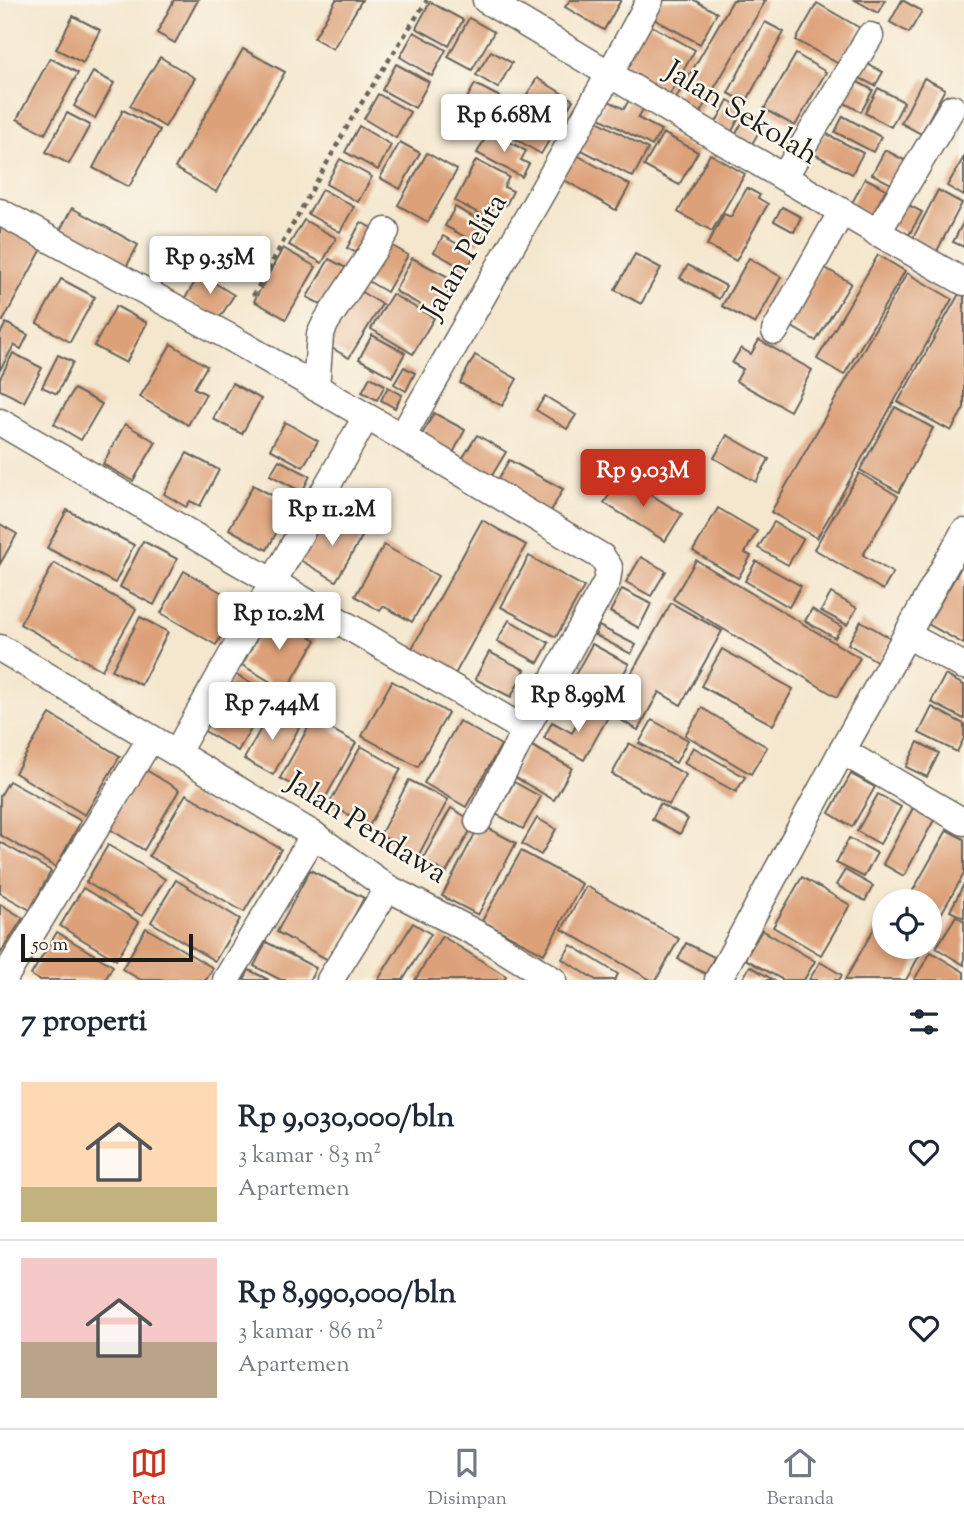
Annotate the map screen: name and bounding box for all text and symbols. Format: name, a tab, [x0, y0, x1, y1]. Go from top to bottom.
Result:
street label: Jalan Sekolah	[654, 50, 826, 177]
pin: Rp 6.68M	[432, 94, 576, 154]
text: Rp 6.68M	[457, 100, 551, 133]
street label: Jalan Pelita	[412, 186, 519, 330]
pin: Rp 9.35M	[138, 236, 282, 296]
text: Rp 9.35M	[165, 242, 255, 275]
pin: Rp 9.03M	[571, 449, 715, 509]
text: Rp 9.03M	[597, 455, 689, 488]
pin: Rp 11.2M	[260, 489, 404, 548]
text: Rp 11.2M	[288, 494, 376, 527]
pin: Rp 10.2M	[207, 592, 351, 652]
text: Rp 10.2M	[234, 598, 324, 631]
pin: Rp 8.99M	[506, 674, 650, 734]
text: Rp 8.99M	[531, 680, 625, 713]
pin: Rp 7.44M	[200, 682, 344, 742]
text: Rp 7.44M	[225, 688, 319, 721]
street label: Jalan Pendawa	[276, 761, 455, 896]
map controls	[872, 889, 942, 959]
button: locate	[872, 889, 942, 959]
scale bar	[21, 931, 192, 963]
text: 50 m	[32, 932, 68, 959]
text: 7 properti	[21, 1001, 147, 1044]
icon: filters	[905, 1003, 943, 1041]
text: Rp 9,030,000/bln	[238, 1097, 454, 1140]
icon: home	[77, 1110, 161, 1194]
icon: heart	[905, 1133, 943, 1171]
text: 3 kamar · 83 m²	[238, 1140, 381, 1173]
text: Apartemen	[238, 1173, 350, 1206]
text: Rp 8,990,000/bln	[238, 1273, 456, 1316]
icon: home	[77, 1286, 161, 1370]
icon: heart	[905, 1309, 943, 1347]
text: 3 kamar · 86 m²	[238, 1316, 383, 1349]
text: Apartemen	[238, 1349, 350, 1382]
tab: Peta	[130, 1444, 168, 1513]
tab: Disimpan	[428, 1444, 507, 1513]
tab: Beranda	[767, 1444, 834, 1513]

